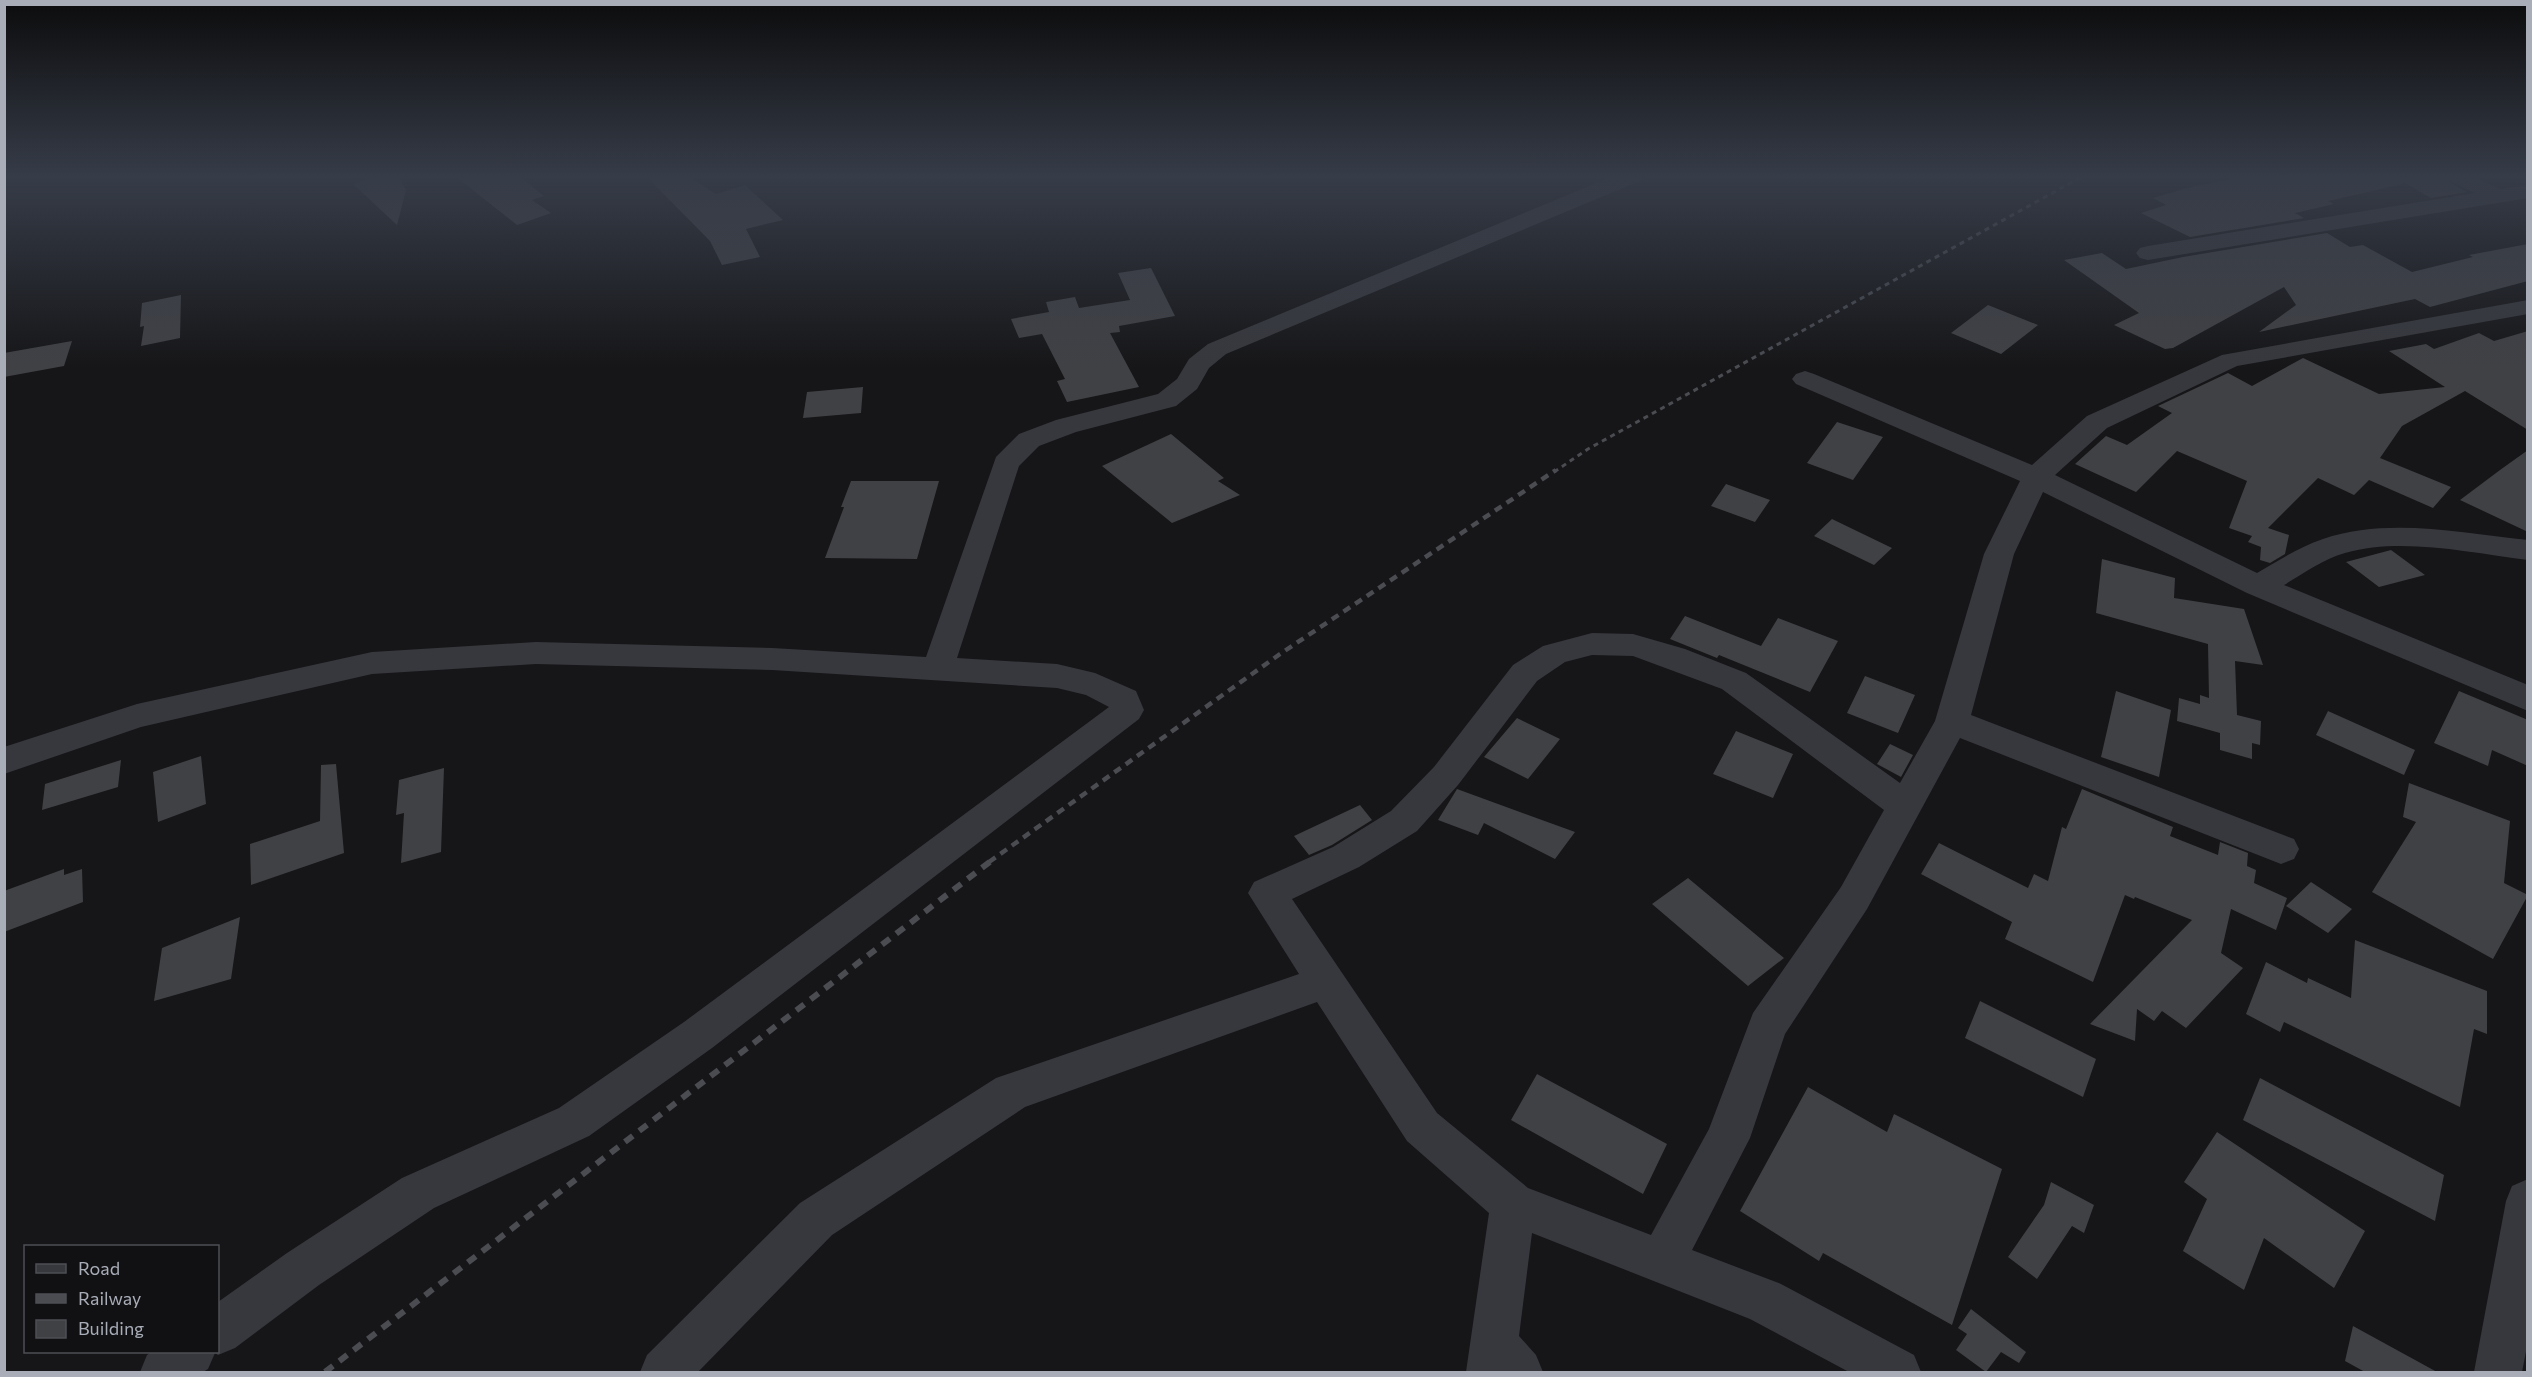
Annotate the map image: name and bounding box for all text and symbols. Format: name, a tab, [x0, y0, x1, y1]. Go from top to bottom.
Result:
legend	[24, 1245, 219, 1353]
text: Road	[78, 1257, 120, 1279]
text: Railway	[78, 1287, 141, 1309]
text: Building	[78, 1317, 144, 1339]

